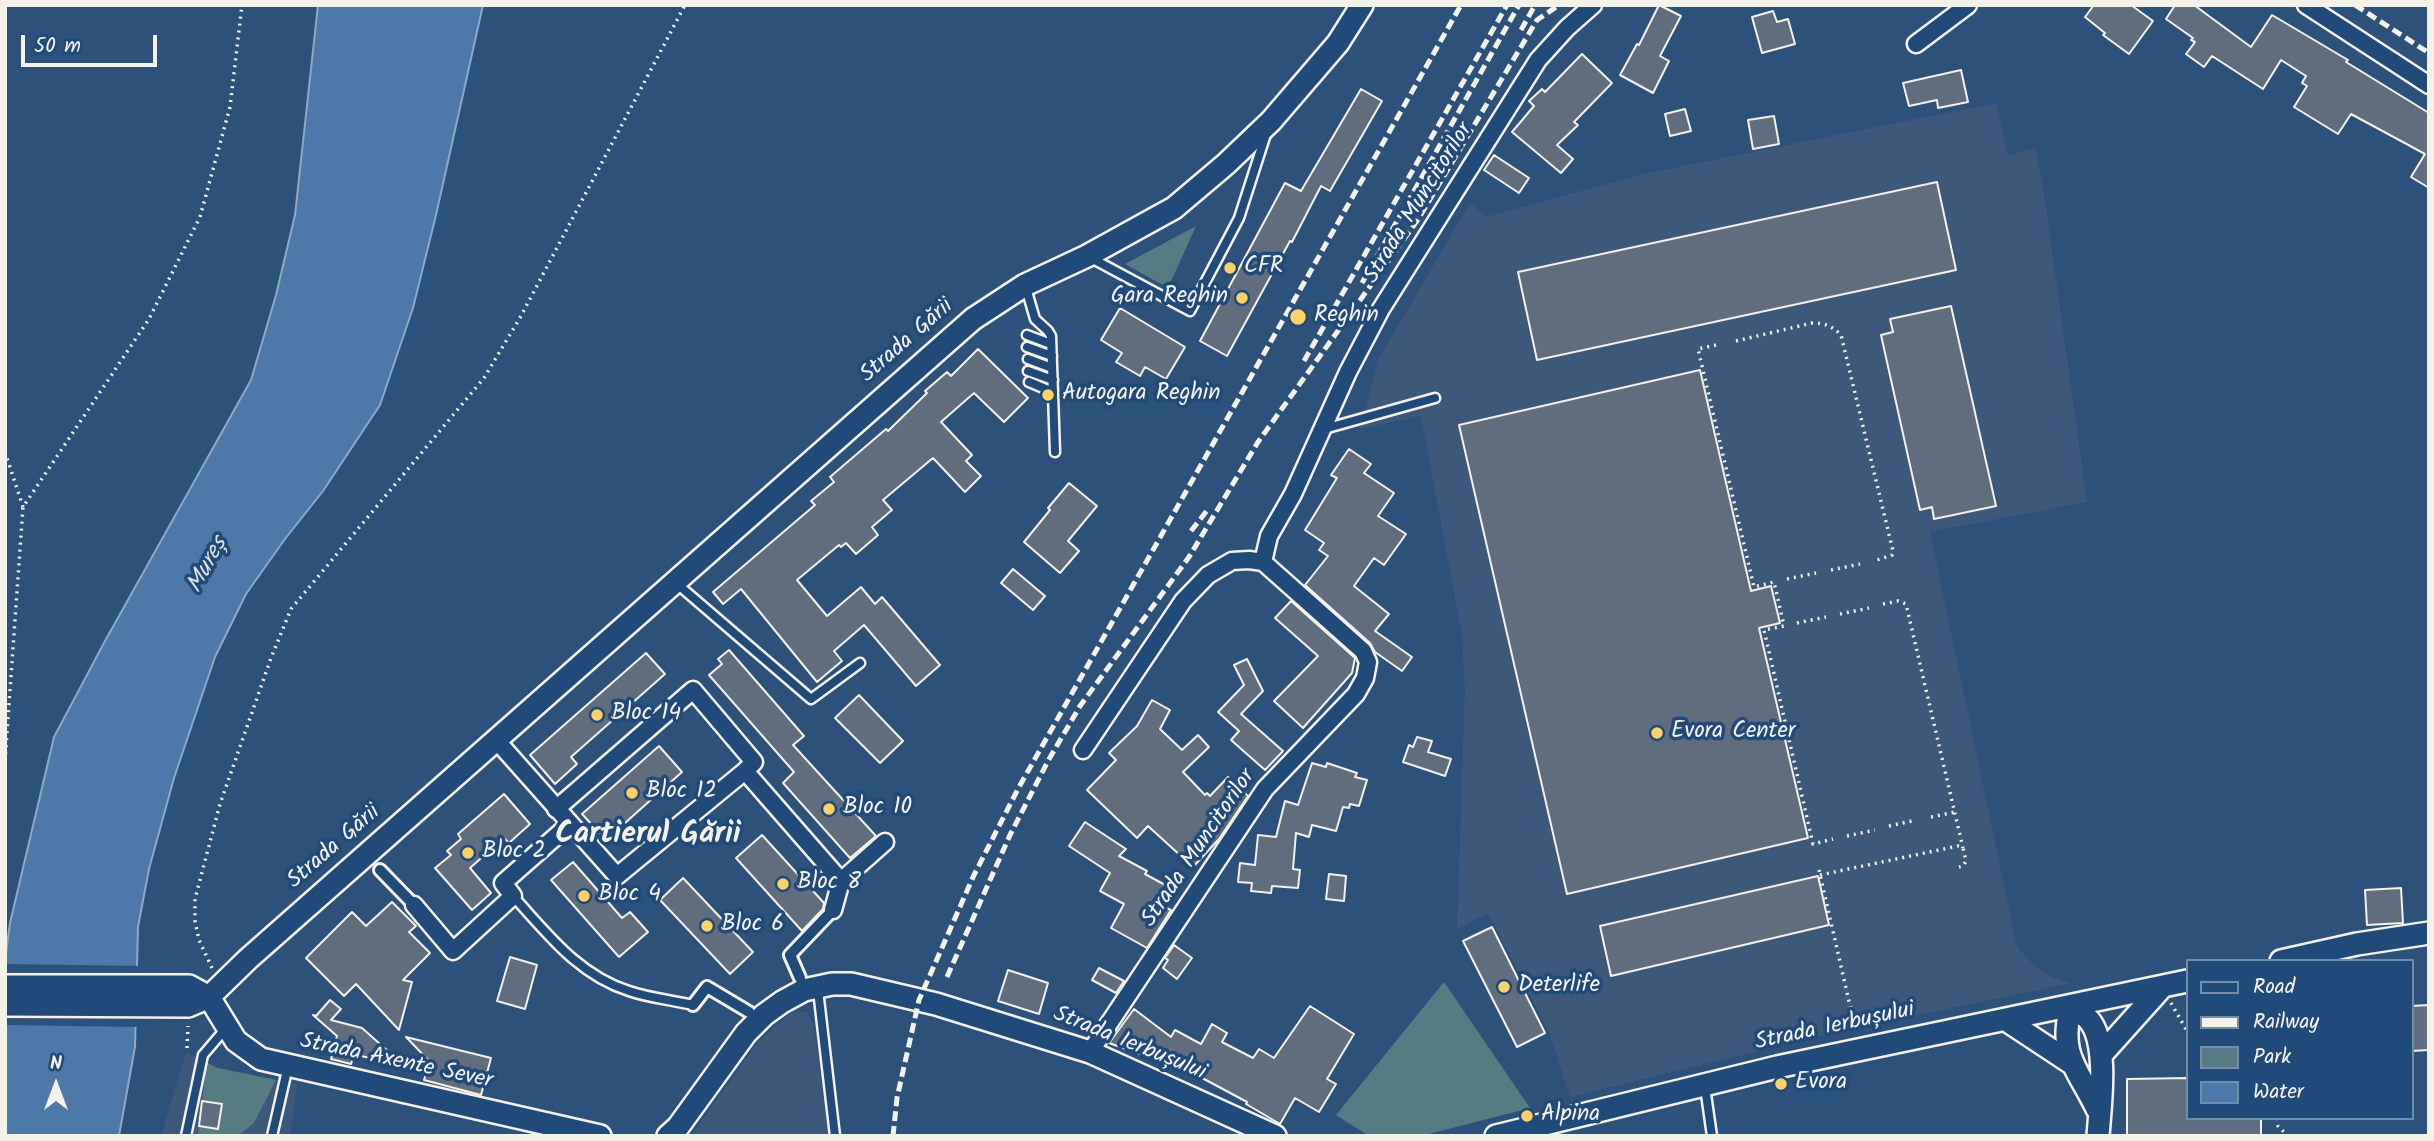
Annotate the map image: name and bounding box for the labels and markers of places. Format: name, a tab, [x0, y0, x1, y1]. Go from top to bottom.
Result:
place label: CFR	[1244, 254, 1283, 282]
marker: CFR	[1222, 260, 1238, 276]
place label: Gara Reghin	[1111, 284, 1228, 312]
marker: Gara Reghin	[1234, 290, 1250, 306]
place label: Reghin	[1314, 303, 1379, 331]
marker: Reghin	[1288, 307, 1308, 327]
place label: Autogara Reghin	[1062, 381, 1220, 409]
marker: Autogara Reghin	[1040, 387, 1056, 403]
place label: Bloc 14	[611, 701, 681, 729]
marker: Bloc 14	[589, 707, 605, 723]
place label: Evora Center	[1671, 719, 1795, 747]
marker: Evora Center	[1649, 725, 1665, 741]
place label: Bloc 12	[646, 779, 717, 807]
marker: Bloc 12	[624, 785, 640, 801]
place label: Bloc 10	[843, 795, 912, 823]
marker: Bloc 10	[821, 801, 837, 817]
place label: Bloc 2	[482, 839, 546, 867]
marker: Bloc 2	[460, 845, 476, 861]
place label: Bloc 8	[797, 870, 861, 898]
marker: Bloc 8	[775, 876, 791, 892]
place label: Bloc 4	[598, 882, 661, 910]
marker: Bloc 4	[576, 888, 592, 904]
place label: Bloc 6	[721, 912, 784, 940]
marker: Bloc 6	[699, 918, 715, 934]
place label: Deterlife	[1518, 973, 1600, 1001]
marker: Deterlife	[1496, 979, 1512, 995]
place label: Evora	[1795, 1070, 1847, 1098]
marker: Evora	[1773, 1076, 1789, 1092]
place label: Alpina	[1541, 1102, 1600, 1130]
marker: Alpina	[1519, 1108, 1535, 1124]

